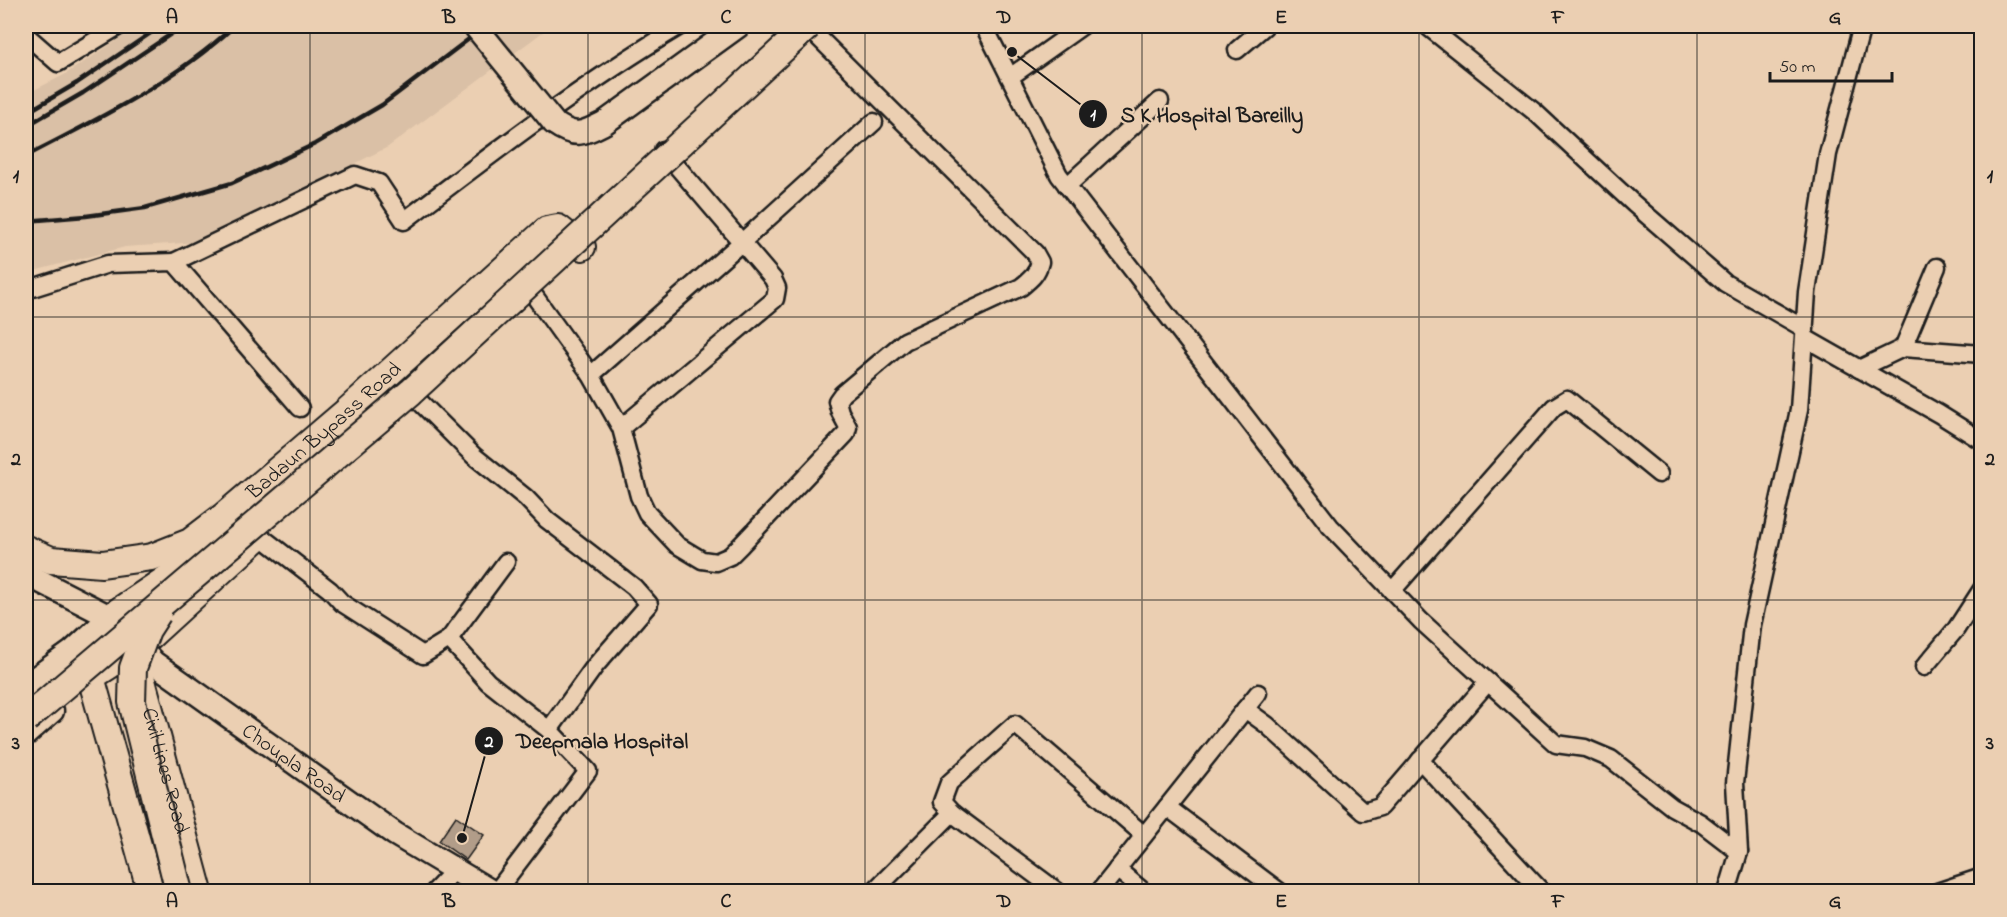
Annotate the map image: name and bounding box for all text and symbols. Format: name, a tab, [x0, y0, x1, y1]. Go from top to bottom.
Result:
text: A	[166, 4, 178, 33]
text: B	[441, 4, 456, 33]
text: C	[721, 4, 732, 33]
text: D	[996, 4, 1011, 33]
text: E	[1275, 4, 1287, 33]
text: F	[1551, 4, 1565, 33]
text: G	[1829, 4, 1842, 33]
scale bar	[1770, 45, 1892, 83]
text: 50 m	[1779, 55, 1816, 81]
callout: S K Hospital Bareilly	[1078, 94, 1315, 134]
text: S K Hospital Bareilly	[1121, 101, 1303, 134]
text: 1	[1090, 103, 1096, 129]
text: 1	[13, 163, 20, 192]
text: 1	[1987, 163, 1994, 192]
street label: Badaun Bypass Road	[240, 355, 409, 508]
text: 2	[10, 446, 21, 475]
text: 2	[1984, 446, 1995, 475]
street label: Civil Lines Road	[133, 705, 196, 837]
street label: Choupla Road	[235, 717, 351, 812]
callout: Deepmala Hospital	[474, 721, 700, 761]
text: Deepmala Hospital	[515, 727, 688, 759]
text: 3	[11, 730, 20, 759]
text: 2	[484, 730, 494, 756]
text: 3	[1985, 730, 1994, 759]
text: A	[166, 888, 178, 917]
text: B	[441, 888, 456, 917]
text: C	[721, 888, 732, 917]
text: D	[996, 888, 1011, 917]
text: E	[1275, 888, 1287, 917]
text: F	[1551, 888, 1565, 917]
text: G	[1829, 888, 1842, 917]

